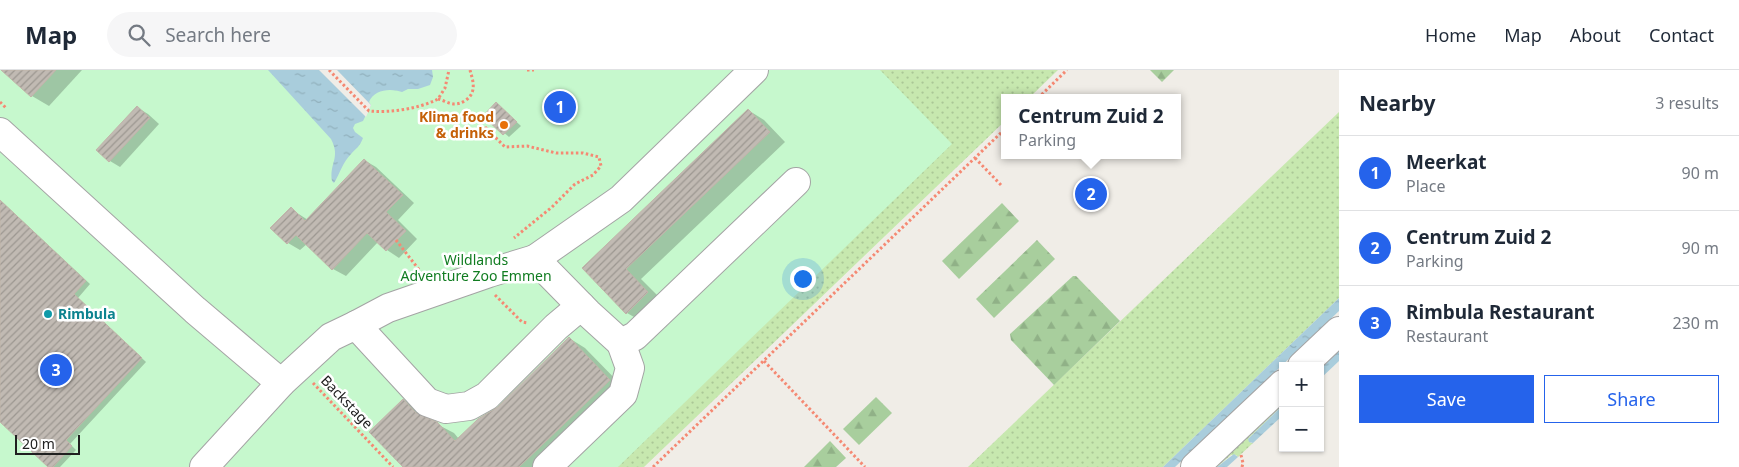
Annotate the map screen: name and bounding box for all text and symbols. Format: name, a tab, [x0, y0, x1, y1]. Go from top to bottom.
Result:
search box	[107, 12, 457, 57]
text: Map	[25, 18, 77, 51]
icon: search	[125, 21, 153, 49]
text: Search here	[165, 22, 271, 48]
text: Home	[1425, 23, 1476, 47]
text: Map	[1504, 23, 1542, 47]
text: About	[1570, 23, 1621, 47]
text: Contact	[1649, 23, 1714, 47]
pin: 1	[544, 88, 576, 126]
text: Nearby	[1359, 89, 1435, 117]
text: 3 results	[1655, 92, 1719, 114]
popup	[1001, 94, 1181, 159]
text: Centrum Zuid 2	[1018, 103, 1164, 129]
place label: Klima food & drinks	[419, 107, 494, 142]
marker: Klima food & drinks	[498, 119, 510, 131]
text: Parking	[1018, 129, 1076, 151]
text: Meerkat	[1406, 149, 1487, 175]
text: 1	[1370, 162, 1380, 184]
text: 90 m	[1682, 162, 1719, 184]
pin: 2	[1075, 175, 1107, 213]
text: Place	[1406, 175, 1446, 197]
text: Centrum Zuid 2	[1406, 224, 1551, 250]
text: 2	[1370, 237, 1380, 259]
text: 90 m	[1682, 237, 1719, 259]
park label: Wildlands Adventure Zoo Emmen	[400, 250, 552, 285]
text: Parking	[1406, 250, 1464, 272]
your location	[790, 266, 816, 292]
text: Rimbula Restaurant	[1406, 299, 1594, 325]
place label: Rimbula	[58, 304, 116, 323]
marker: Rimbula	[42, 308, 54, 320]
text: 3	[1370, 312, 1380, 334]
text: 230 m	[1672, 312, 1719, 334]
text: Restaurant	[1406, 325, 1488, 347]
pin: 3	[40, 351, 72, 389]
map controls	[1279, 362, 1324, 452]
button: +	[1279, 362, 1324, 407]
street label: Backstage	[317, 371, 378, 433]
button: Save	[1359, 375, 1534, 423]
button: Share	[1544, 375, 1719, 423]
button: −	[1279, 407, 1324, 452]
scale bar	[15, 432, 80, 455]
text: 20 m	[22, 434, 55, 453]

